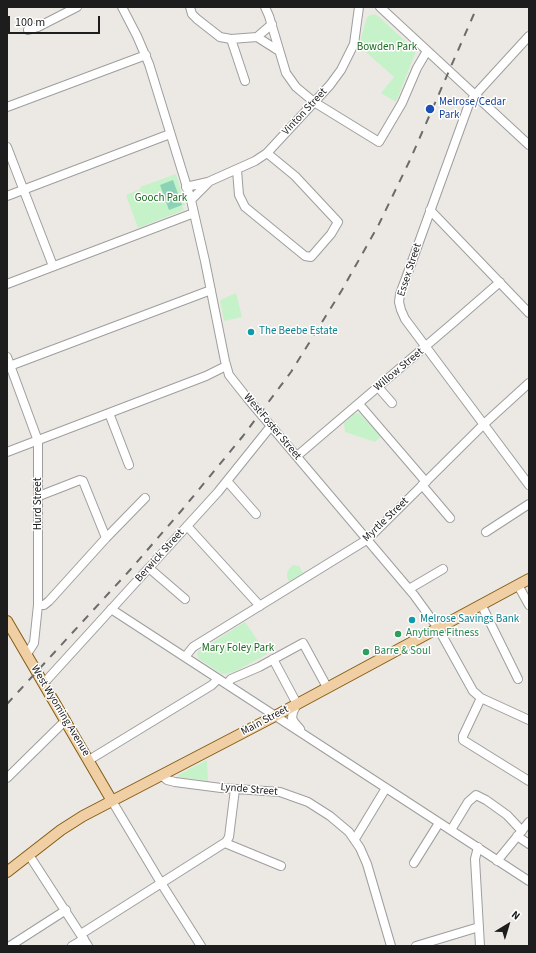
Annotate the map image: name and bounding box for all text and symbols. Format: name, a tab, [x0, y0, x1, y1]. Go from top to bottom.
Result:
scale bar	[10, 8, 102, 34]
text: 100 m	[15, 14, 45, 31]
park label: Bowden Park	[357, 41, 417, 55]
street label: Vinton Street	[280, 86, 330, 138]
place label: Melrose/Cedar Park	[439, 96, 506, 122]
marker: Melrose/Cedar Park	[424, 103, 436, 115]
park label: Gooch Park	[135, 192, 187, 206]
street label: Essex Street	[395, 242, 425, 298]
place label: The Beebe Estate	[259, 325, 338, 339]
marker: The Beebe Estate	[246, 327, 256, 337]
street label: Willow Street	[372, 345, 426, 395]
street label: West Foster Street	[240, 391, 304, 463]
street label: Hurd Street	[32, 478, 46, 530]
street label: Myrtle Street	[360, 495, 412, 545]
street label: Berwick Street	[133, 527, 187, 585]
place label: Melrose Savings Bank	[420, 613, 519, 627]
marker: Melrose Savings Bank	[407, 615, 417, 625]
place label: Anytime Fitness	[406, 627, 479, 641]
marker: Anytime Fitness	[393, 629, 403, 639]
park label: Mary Foley Park	[202, 642, 274, 656]
place label: Barre & Soul	[374, 645, 431, 659]
marker: Barre & Soul	[361, 647, 371, 657]
street label: West Wyoming Avenue	[28, 663, 92, 759]
street label: Main Street	[239, 703, 291, 739]
street label: Lynde Street	[220, 781, 278, 799]
north arrow	[488, 905, 528, 945]
text: N	[508, 907, 523, 923]

